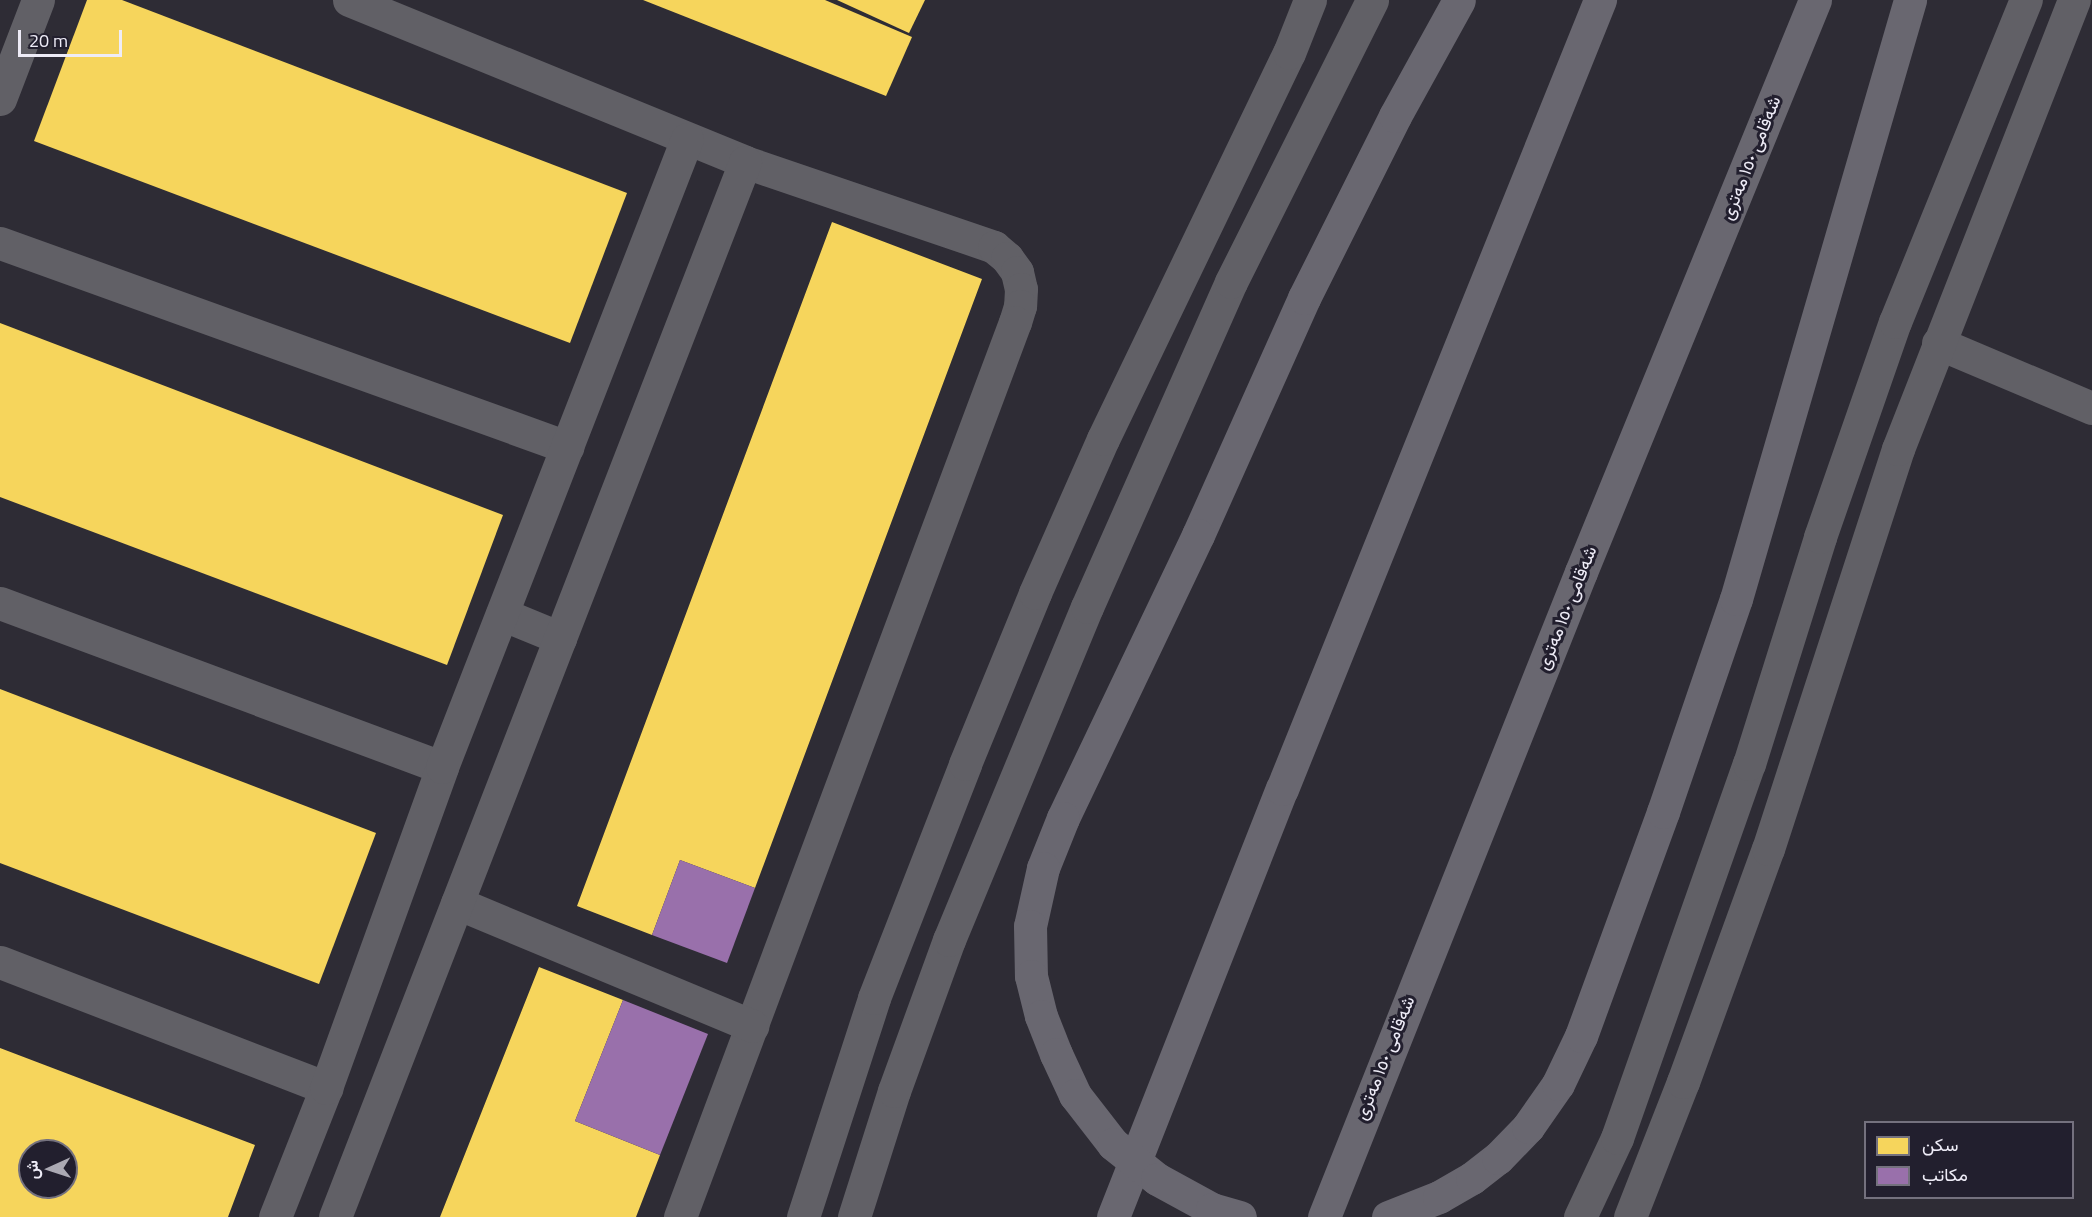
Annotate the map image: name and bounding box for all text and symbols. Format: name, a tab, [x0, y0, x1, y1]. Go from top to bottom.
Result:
scale bar	[21, 18, 124, 56]
text: 20 m	[29, 27, 68, 54]
street label: شەقامی ١٥٠ مەتری	[1716, 93, 1786, 223]
street label: شەقامی ١٥٠ مەتری	[1532, 543, 1602, 673]
street label: شەقامی ١٥٠ مەتری	[1350, 993, 1420, 1123]
legend	[1864, 1121, 2074, 1199]
text: سكن	[1922, 1131, 1958, 1158]
north arrow	[18, 1139, 78, 1199]
text: ش	[20, 1160, 45, 1180]
text: مكاتب	[1922, 1161, 1968, 1188]

